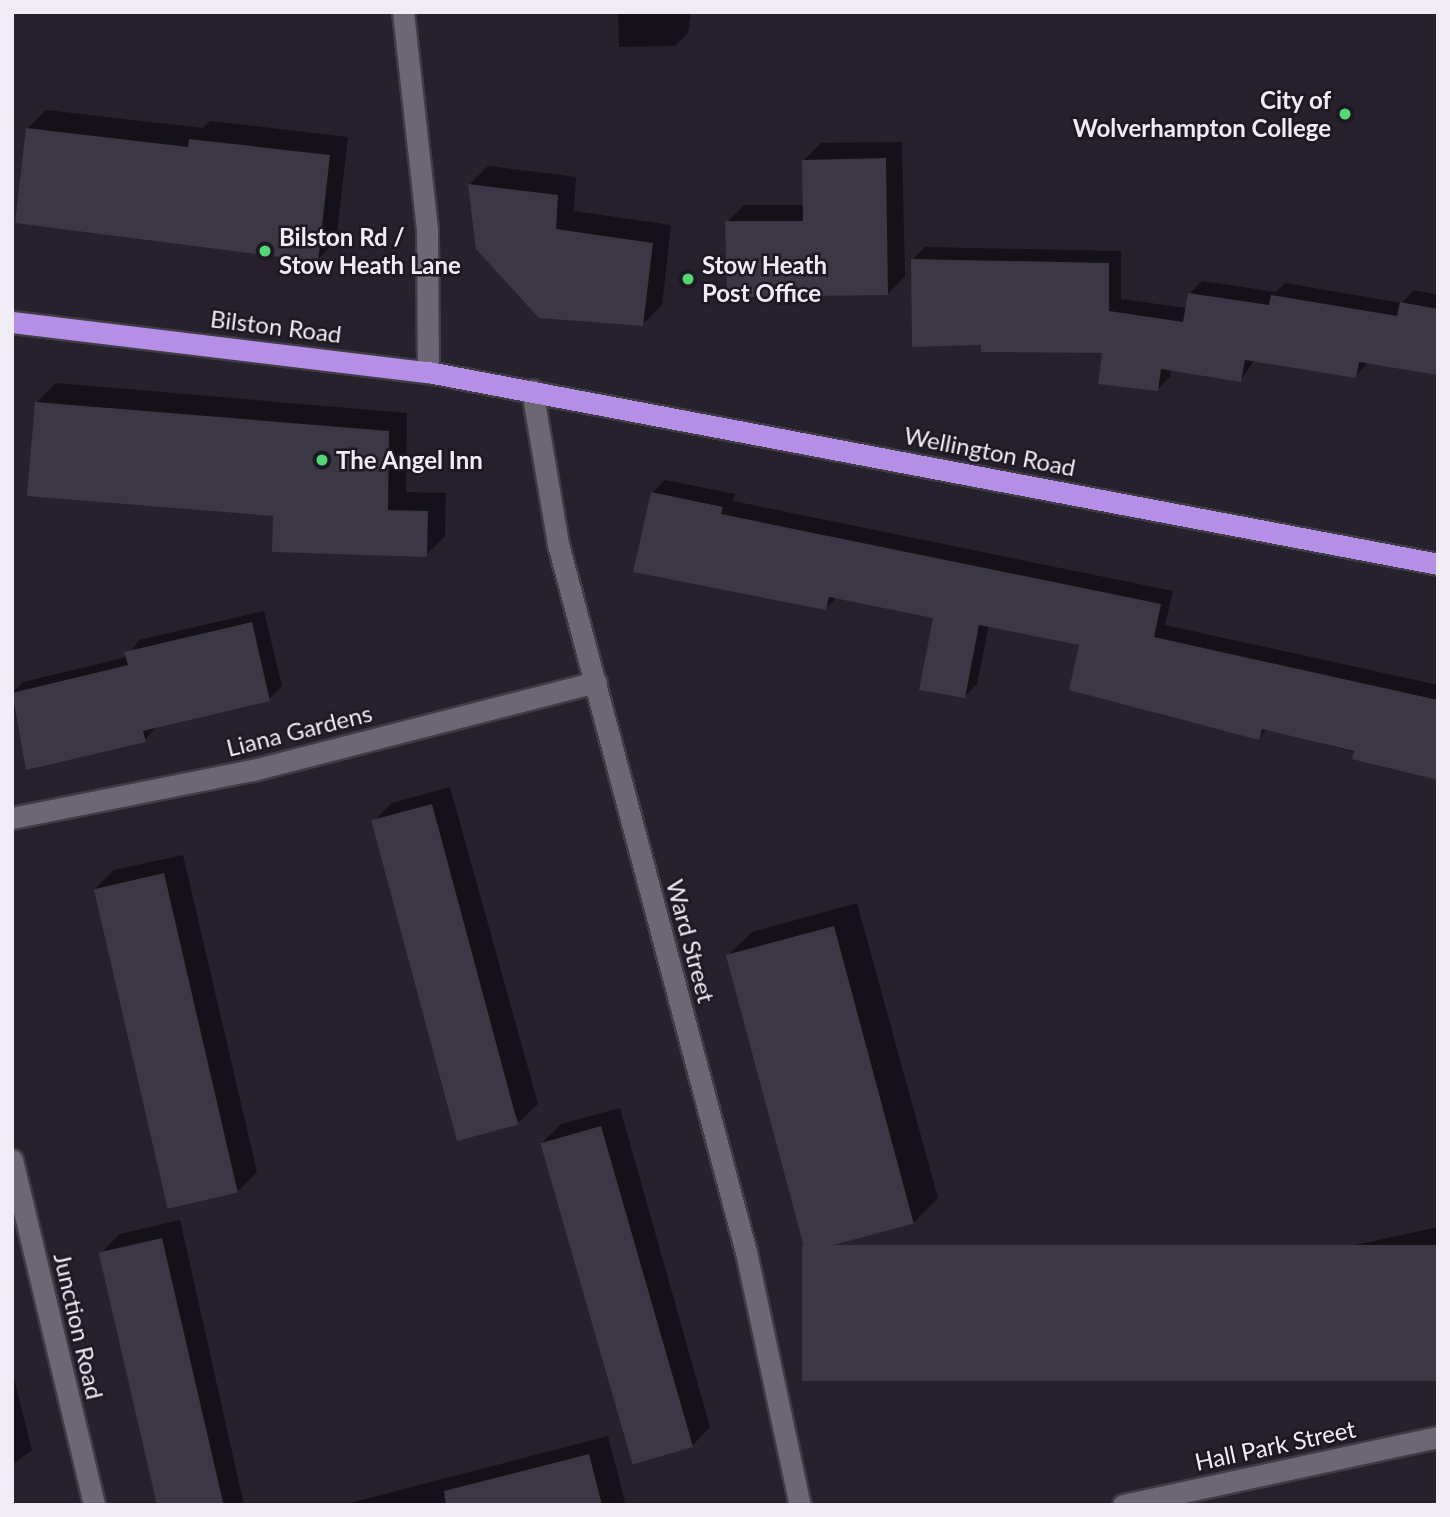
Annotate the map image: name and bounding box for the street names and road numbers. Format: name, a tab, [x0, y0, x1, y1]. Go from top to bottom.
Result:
street label: Bilston Road	[209, 304, 343, 348]
street label: Wellington Road	[902, 420, 1078, 482]
street label: Liana Gardens	[223, 698, 375, 762]
street label: Ward Street	[661, 876, 721, 1006]
street label: Junction Road	[48, 1250, 110, 1402]
street label: Hall Park Street	[1192, 1414, 1358, 1476]

